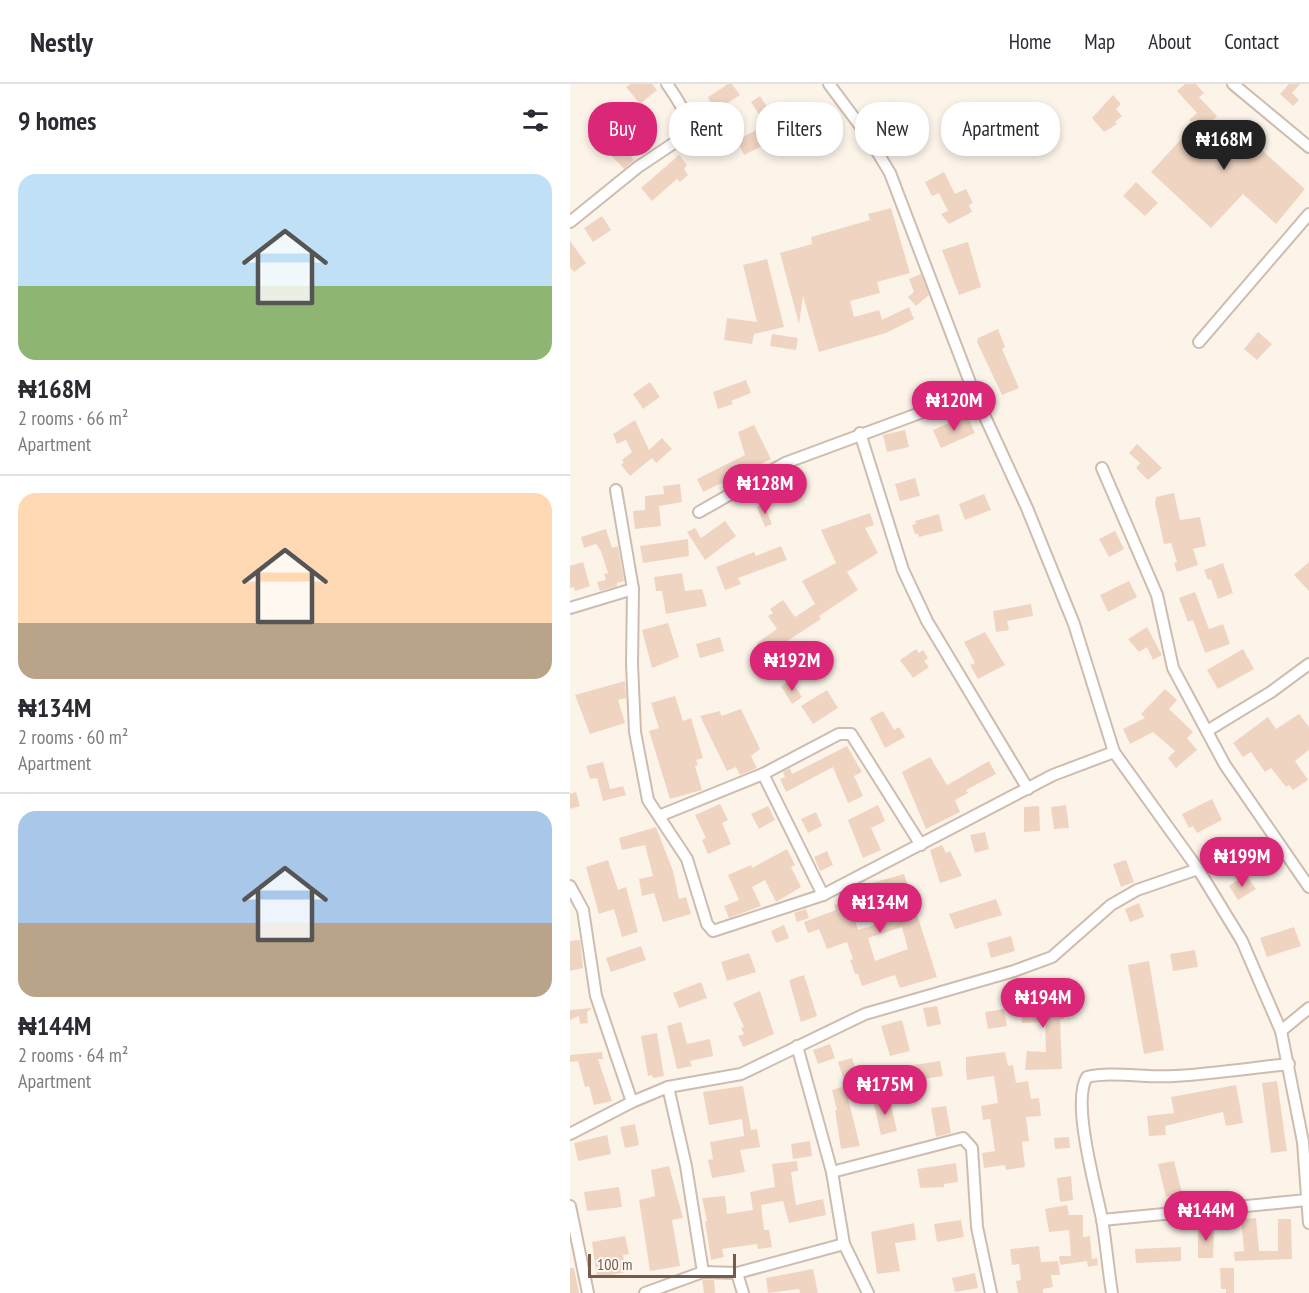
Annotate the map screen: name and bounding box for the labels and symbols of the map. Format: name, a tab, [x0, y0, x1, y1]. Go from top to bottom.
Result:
pin: ₦168M	[1182, 120, 1266, 171]
pin: ₦120M	[912, 381, 996, 432]
pin: ₦128M	[723, 464, 807, 515]
pin: ₦192M	[750, 641, 834, 692]
pin: ₦199M	[1200, 837, 1284, 888]
pin: ₦134M	[838, 883, 922, 934]
pin: ₦194M	[1001, 978, 1085, 1029]
pin: ₦175M	[843, 1065, 927, 1116]
pin: ₦144M	[1164, 1191, 1248, 1242]
scale bar	[588, 1251, 736, 1278]

